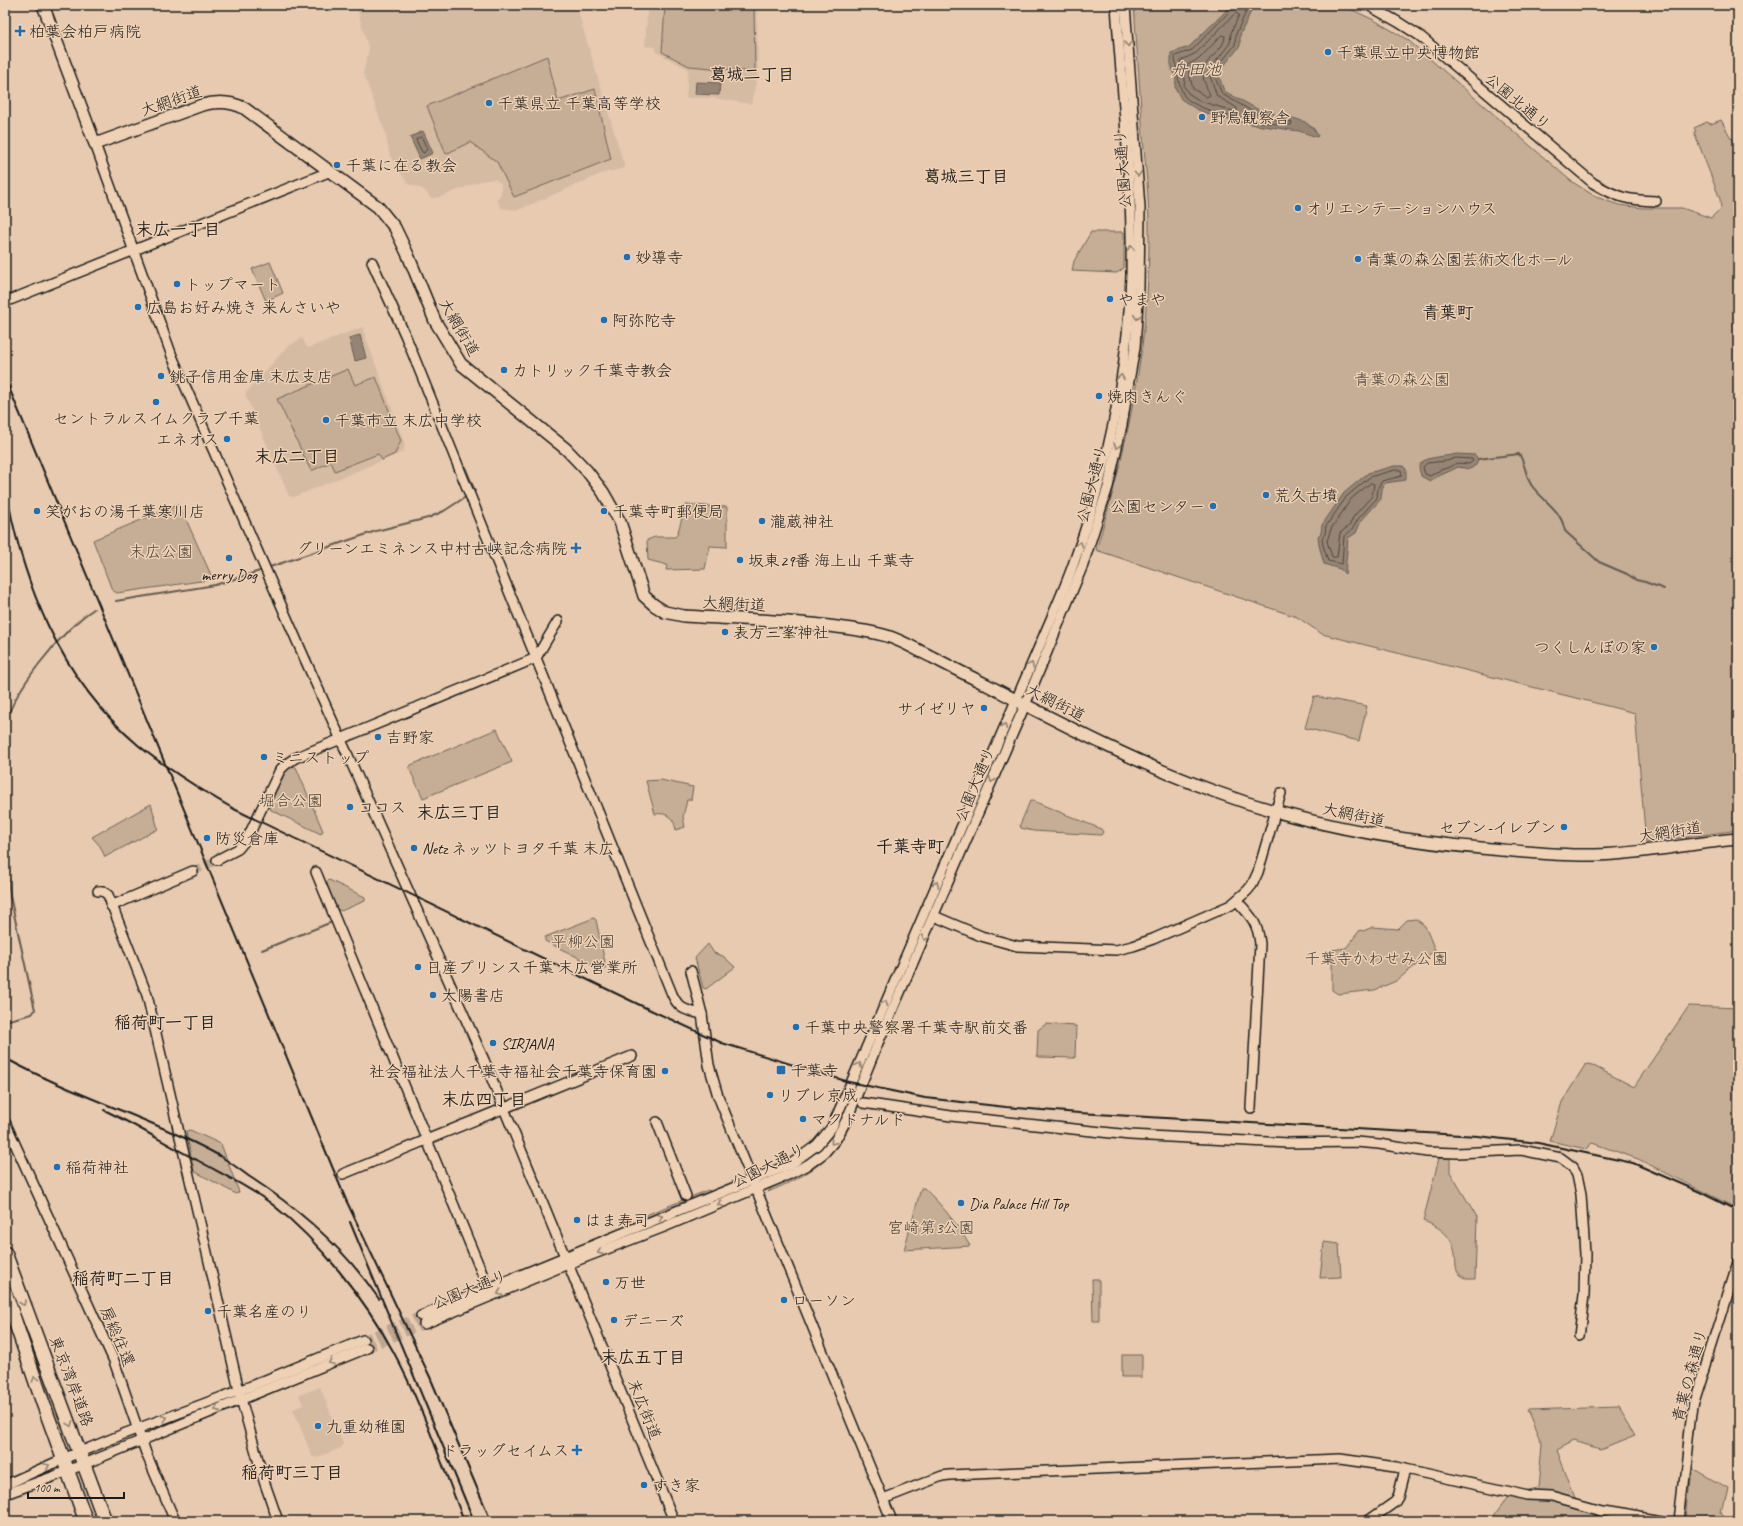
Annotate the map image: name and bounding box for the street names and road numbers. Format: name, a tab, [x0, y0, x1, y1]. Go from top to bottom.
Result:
street label: 公園北通り	[1480, 68, 1554, 135]
street label: 大網街道	[138, 81, 205, 121]
street label: 公園大通り	[1110, 128, 1136, 210]
street label: 大網街道	[434, 295, 484, 360]
street label: 公園大通り	[1072, 443, 1112, 525]
street label: 大網街道	[701, 592, 766, 616]
street label: 大網街道	[1022, 679, 1089, 726]
street label: 公園大通り	[950, 744, 1000, 825]
street label: 大網街道	[1320, 799, 1387, 831]
street label: 大網街道	[1637, 818, 1703, 846]
street label: 公園大通り	[728, 1139, 809, 1192]
street label: 公園大通り	[429, 1266, 510, 1314]
street label: 房総往還	[95, 1303, 139, 1370]
street label: 青葉の森通り	[1668, 1326, 1712, 1424]
street label: 東京湾岸道路	[45, 1333, 98, 1430]
street label: 末広街道	[623, 1376, 665, 1443]

